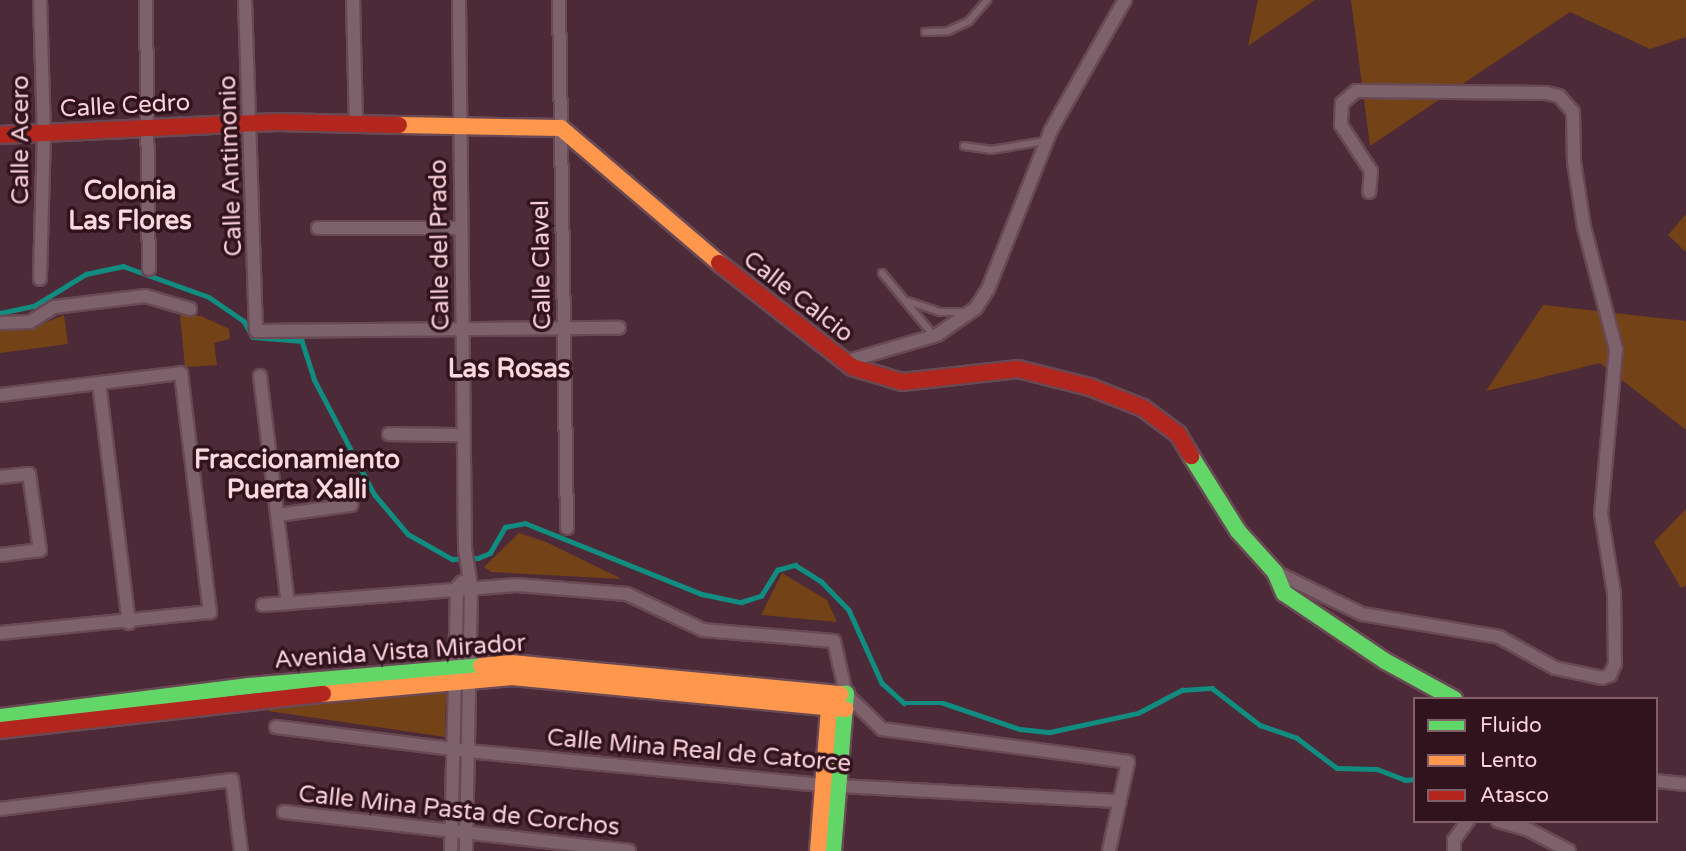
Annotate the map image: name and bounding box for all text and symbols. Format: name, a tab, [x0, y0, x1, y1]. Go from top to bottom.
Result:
street label: Calle Acero	[7, 75, 35, 205]
street label: Calle Antimonio	[213, 75, 249, 257]
street label: Calle Cedro	[59, 88, 191, 124]
street label: Calle del Prado	[424, 159, 456, 331]
district label: Colonia Las Flores	[68, 175, 192, 236]
street label: Calle Clavel	[526, 200, 558, 330]
street label: Calle Calcio	[737, 245, 859, 349]
district label: Las Rosas	[448, 353, 570, 385]
district label: Fraccionamiento Puerta Xalli	[194, 444, 400, 505]
street label: Avenida Vista Mirador	[273, 629, 527, 675]
legend	[1413, 697, 1658, 823]
text: Fluido	[1480, 713, 1542, 738]
street label: Calle Mina Real de Catorce	[546, 723, 852, 779]
text: Lento	[1480, 748, 1537, 773]
street label: Calle Mina Pasta de Corchos	[297, 780, 621, 842]
text: Atasco	[1480, 783, 1549, 808]

